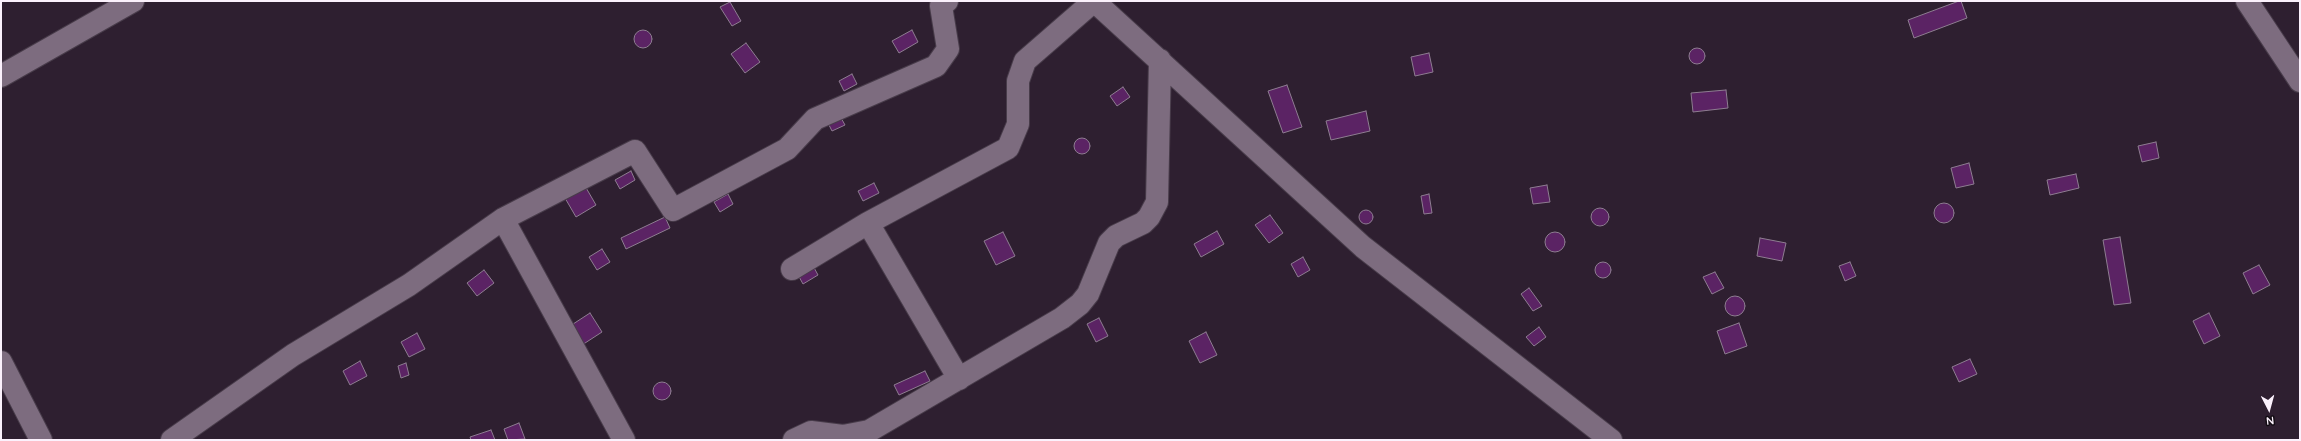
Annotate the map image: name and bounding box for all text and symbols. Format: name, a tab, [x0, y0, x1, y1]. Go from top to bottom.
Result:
north arrow	[2249, 389, 2289, 429]
text: N	[2265, 414, 2275, 428]

